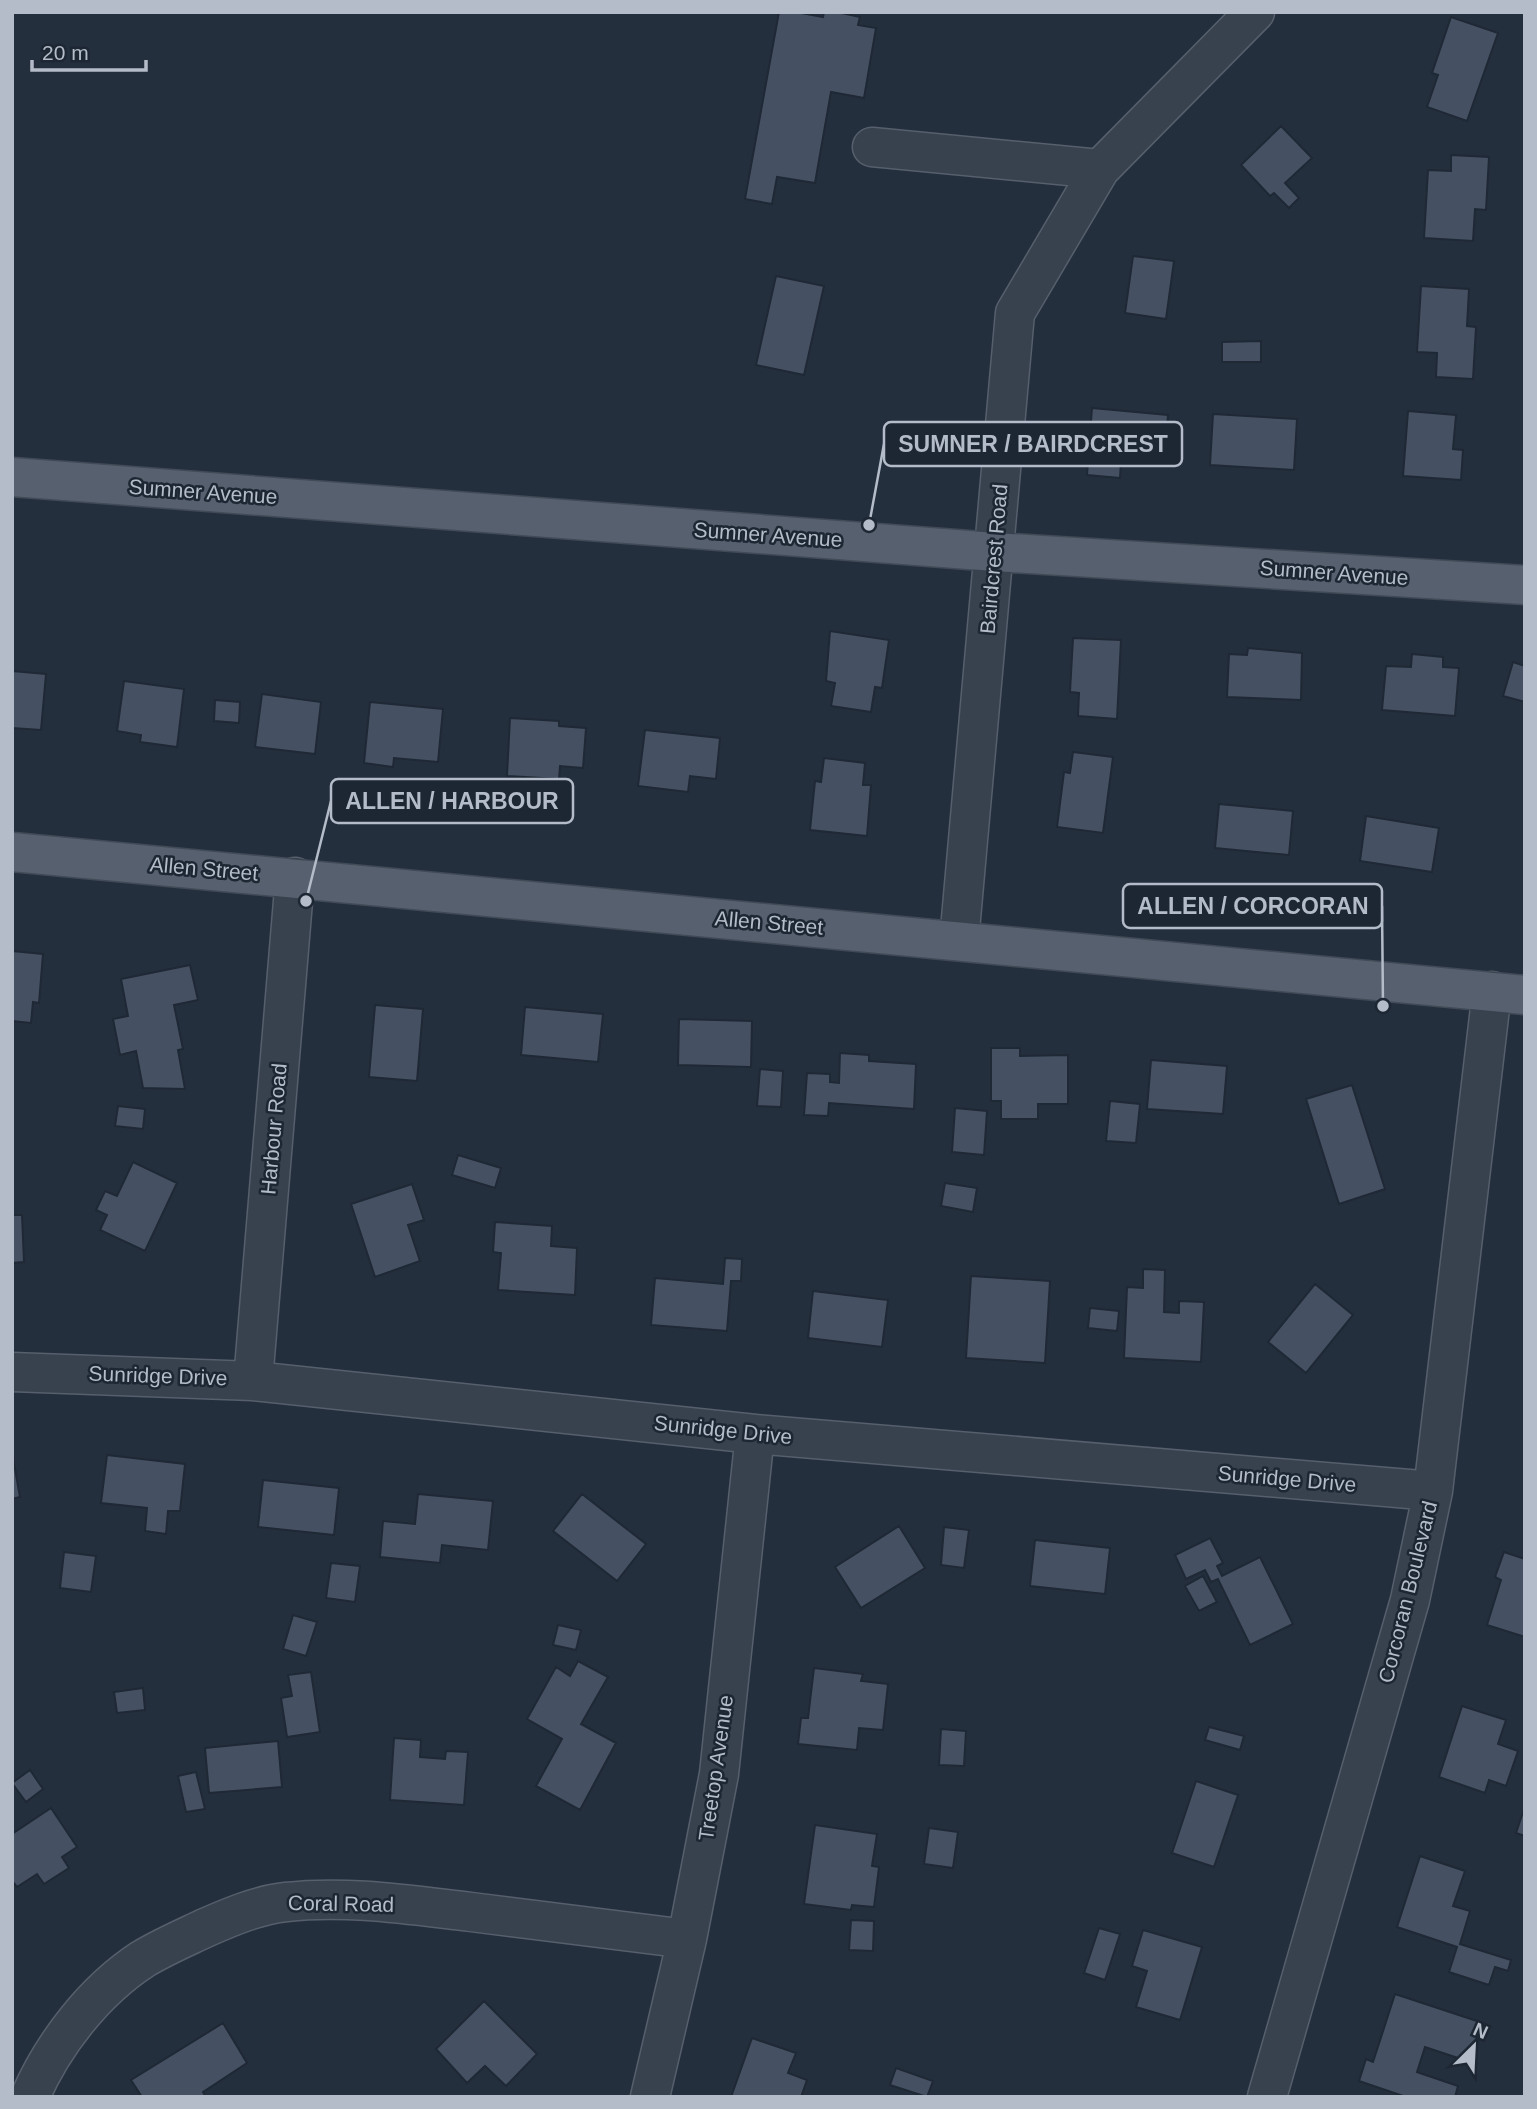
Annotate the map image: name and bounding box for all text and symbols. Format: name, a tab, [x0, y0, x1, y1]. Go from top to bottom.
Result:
scale bar	[32, 28, 145, 72]
text: 20 m	[42, 41, 89, 64]
callout: SUMNER / BAIRDCREST	[884, 422, 1182, 466]
text: SUMNER / BAIRDCREST	[898, 431, 1168, 457]
street label: Sumner Avenue	[128, 475, 278, 508]
street label: Bairdcrest Road	[975, 483, 1012, 635]
street label: Sumner Avenue	[693, 518, 843, 551]
street label: Sumner Avenue	[1259, 556, 1409, 589]
callout: ALLEN / HARBOUR	[331, 779, 573, 823]
text: ALLEN / HARBOUR	[345, 788, 559, 814]
street label: Allen Street	[149, 852, 259, 885]
callout: ALLEN / CORCORAN	[1123, 884, 1382, 928]
text: ALLEN / CORCORAN	[1137, 893, 1369, 919]
street label: Allen Street	[714, 906, 824, 939]
street label: Harbour Road	[256, 1062, 291, 1196]
street label: Sunridge Drive	[88, 1362, 228, 1389]
street label: Sunridge Drive	[653, 1411, 793, 1448]
street label: Sunridge Drive	[1217, 1461, 1357, 1496]
street label: Corcoran Boulevard	[1374, 1498, 1441, 1685]
street label: Treetop Avenue	[694, 1693, 737, 1842]
street label: Coral Road	[288, 1891, 394, 1916]
north arrow	[1439, 2011, 1509, 2081]
text: N	[1470, 2019, 1491, 2043]

